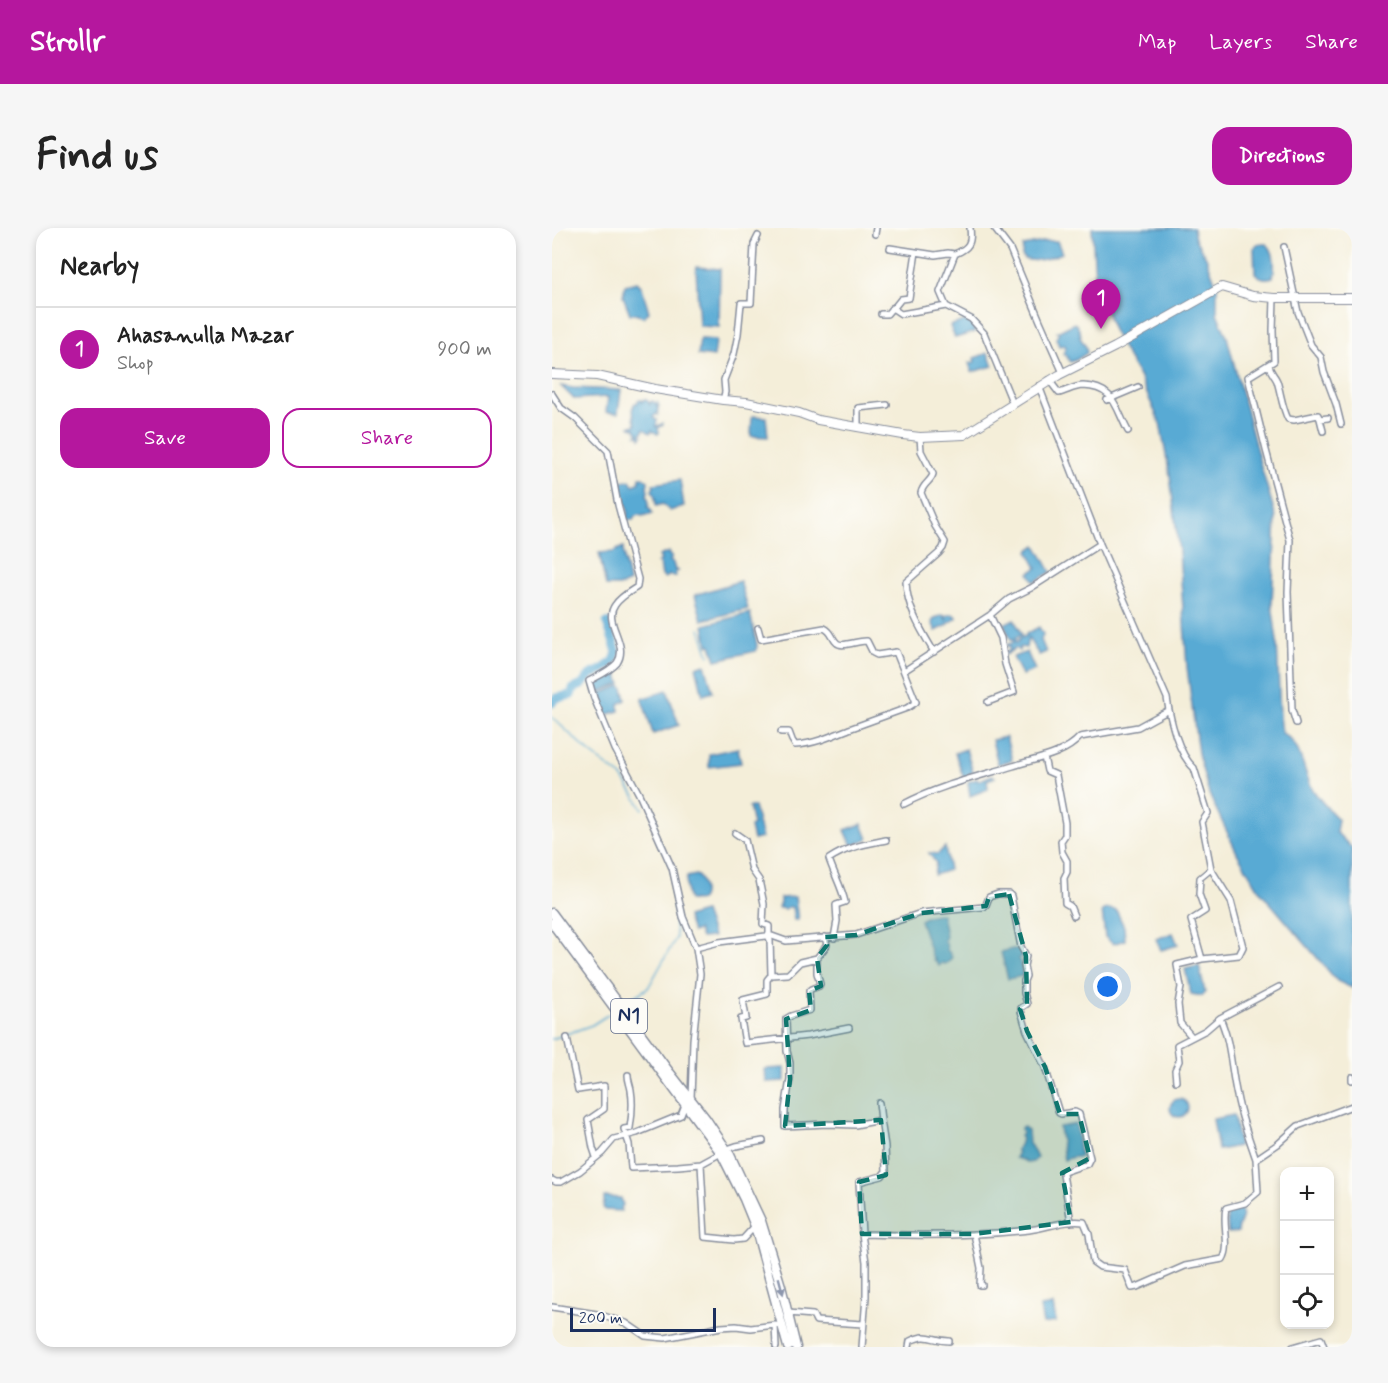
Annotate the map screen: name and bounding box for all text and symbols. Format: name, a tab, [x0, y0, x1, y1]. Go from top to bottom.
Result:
text: Strollr	[30, 24, 105, 61]
text: Map	[1138, 28, 1176, 56]
text: Layers	[1209, 28, 1272, 56]
text: Share	[1305, 28, 1358, 56]
button: Directions	[1212, 127, 1352, 185]
text: Find us	[36, 129, 158, 184]
text: Nearby	[60, 250, 139, 284]
pin: 1	[1082, 279, 1120, 329]
text: Ahasanulla Mazar	[117, 322, 294, 350]
text: 1	[75, 336, 84, 363]
text: 900 m	[437, 336, 492, 363]
text: Shop	[117, 350, 154, 377]
button: Save	[60, 408, 270, 468]
button: Share	[282, 408, 492, 468]
your location	[1093, 972, 1122, 1001]
road number: N1	[611, 999, 647, 1033]
map controls	[1280, 1167, 1334, 1329]
button: +	[1280, 1167, 1334, 1221]
button: −	[1280, 1221, 1334, 1275]
button: locate	[1280, 1275, 1334, 1329]
one-way arrow	[777, 1277, 786, 1295]
scale bar	[570, 1305, 716, 1332]
text: 200 m	[579, 1308, 623, 1329]

